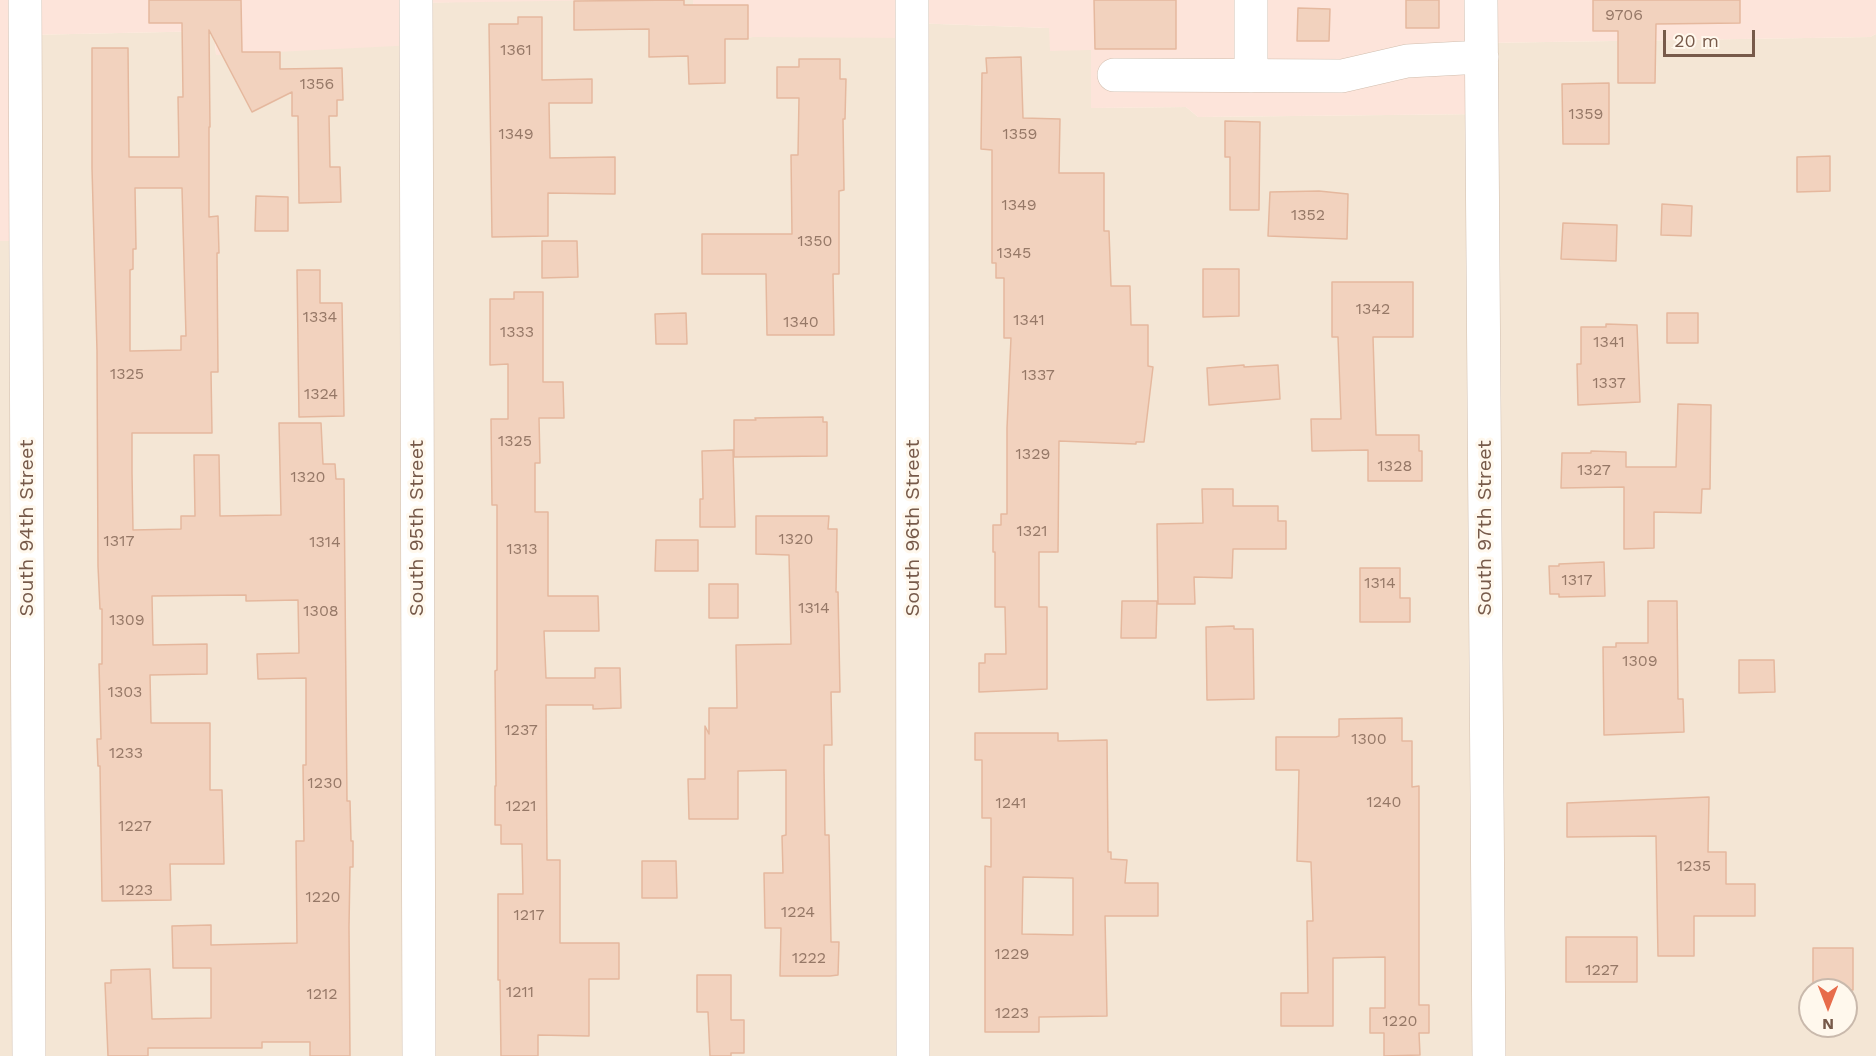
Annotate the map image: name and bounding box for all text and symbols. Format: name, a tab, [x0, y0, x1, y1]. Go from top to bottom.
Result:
house number: 9706	[1605, 5, 1643, 25]
scale bar	[1666, 18, 1758, 56]
text: 20 m	[1674, 30, 1719, 51]
house number: 1361	[500, 40, 532, 60]
house number: 1356	[300, 74, 334, 94]
house number: 1359	[1569, 104, 1603, 124]
house number: 1349	[498, 124, 534, 144]
house number: 1359	[1003, 124, 1037, 144]
house number: 1349	[1001, 195, 1037, 215]
house number: 1352	[1291, 205, 1325, 225]
house number: 1350	[798, 231, 832, 251]
house number: 1345	[997, 243, 1031, 263]
house number: 1342	[1356, 299, 1390, 319]
house number: 1334	[303, 307, 337, 327]
house number: 1341	[1013, 310, 1045, 330]
house number: 1340	[783, 312, 819, 332]
house number: 1333	[500, 322, 534, 342]
house number: 1341	[1593, 332, 1625, 352]
house number: 1325	[110, 364, 144, 384]
house number: 1337	[1021, 365, 1055, 385]
house number: 1337	[1592, 373, 1626, 393]
house number: 1324	[304, 384, 338, 404]
house number: 1325	[498, 431, 532, 451]
street label: South 94th Street	[15, 439, 39, 617]
street label: South 96th Street	[901, 439, 925, 617]
street label: South 95th Street	[405, 440, 429, 616]
street label: South 97th Street	[1473, 440, 1497, 616]
house number: 1329	[1016, 444, 1050, 464]
house number: 1328	[1378, 456, 1412, 476]
house number: 1327	[1577, 460, 1611, 480]
house number: 1320	[291, 467, 325, 487]
house number: 1321	[1016, 521, 1048, 541]
house number: 1320	[779, 529, 813, 549]
house number: 1317	[104, 531, 134, 551]
house number: 1314	[309, 532, 341, 552]
house number: 1313	[506, 539, 538, 559]
house number: 1317	[1562, 570, 1592, 590]
house number: 1314	[1364, 573, 1396, 593]
house number: 1314	[798, 598, 830, 618]
house number: 1308	[303, 601, 339, 621]
house number: 1309	[109, 610, 145, 630]
house number: 1309	[1622, 651, 1658, 671]
house number: 1303	[108, 682, 142, 702]
house number: 1237	[504, 720, 538, 740]
house number: 1300	[1351, 729, 1387, 749]
house number: 1233	[109, 743, 143, 763]
house number: 1230	[308, 773, 342, 793]
house number: 1240	[1367, 792, 1401, 812]
house number: 1241	[996, 793, 1026, 813]
house number: 1221	[505, 796, 537, 816]
house number: 1227	[118, 816, 152, 836]
house number: 1235	[1677, 856, 1711, 876]
house number: 1223	[119, 880, 153, 900]
house number: 1220	[306, 887, 340, 907]
house number: 1224	[781, 902, 815, 922]
house number: 1217	[514, 905, 544, 925]
house number: 1229	[995, 944, 1029, 964]
house number: 1222	[792, 948, 826, 968]
house number: 1227	[1585, 960, 1619, 980]
north arrow	[1798, 978, 1858, 1038]
house number: 1211	[506, 982, 534, 1002]
house number: 1212	[306, 984, 338, 1004]
house number: 1223	[995, 1003, 1029, 1023]
house number: 1220	[1383, 1011, 1417, 1031]
text: N	[1822, 1015, 1834, 1034]

